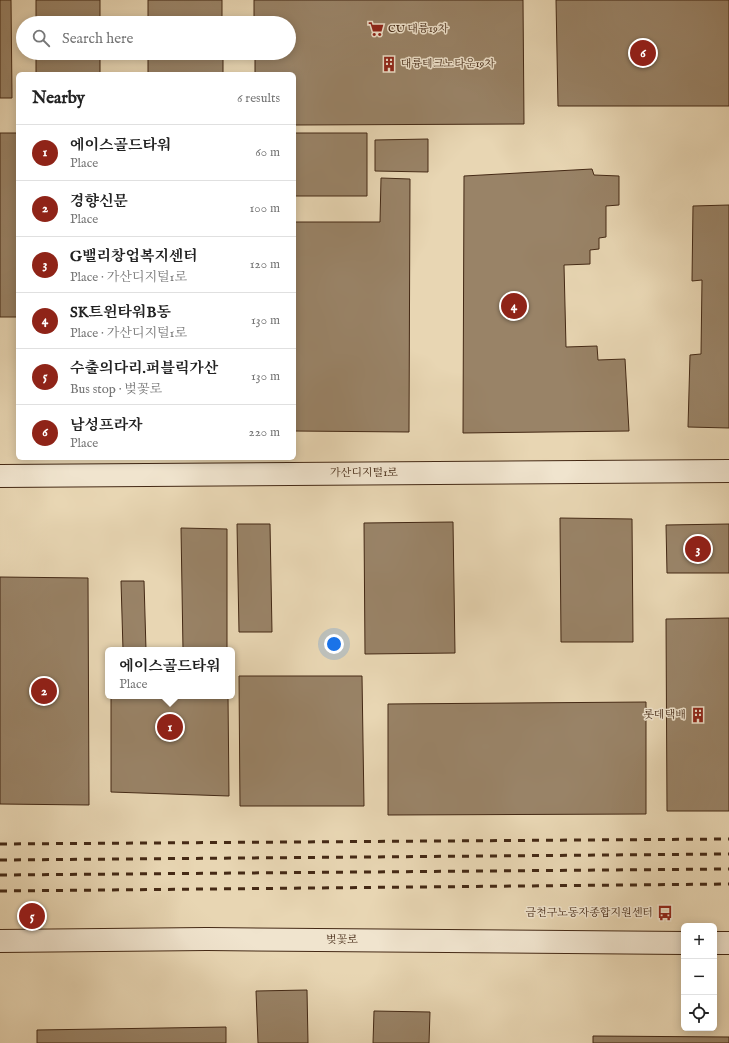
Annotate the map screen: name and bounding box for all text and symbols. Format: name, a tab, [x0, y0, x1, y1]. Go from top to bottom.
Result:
search box	[16, 16, 296, 60]
supermarket icon: CU 대륭19차	[367, 20, 385, 38]
place label: CU 대륭19차	[388, 22, 449, 36]
icon: search	[30, 27, 52, 49]
text: Search here	[62, 29, 133, 48]
pin: 6	[630, 38, 656, 68]
building icon: 대륭테크노타운19차	[380, 55, 398, 73]
place label: 대륭테크노타운19차	[401, 57, 495, 71]
text: Nearby	[32, 88, 85, 109]
text: 6 results	[237, 90, 280, 107]
text: 에이스골드타워	[70, 136, 171, 155]
text: 1	[43, 144, 47, 161]
text: 60 m	[255, 144, 280, 161]
text: Place	[70, 155, 98, 172]
text: 경향신문	[70, 192, 128, 211]
text: 2	[42, 200, 48, 217]
text: 100 m	[250, 200, 280, 217]
text: Place	[70, 211, 98, 228]
text: G밸리창업복지센터	[70, 247, 198, 266]
text: 3	[43, 256, 47, 273]
text: 120 m	[250, 256, 280, 273]
text: Place · 가산디지털1로	[70, 269, 187, 286]
pin: 4	[501, 291, 527, 321]
text: SK트윈타워B동	[70, 303, 171, 322]
text: 4	[42, 312, 48, 329]
text: 130 m	[251, 312, 280, 329]
text: Place · 가산디지털1로	[70, 325, 187, 342]
text: 수출의다리.퍼블릭가산	[70, 359, 218, 378]
text: 5	[43, 368, 47, 385]
text: 130 m	[251, 368, 280, 385]
text: Bus stop · 벚꽃로	[70, 381, 162, 398]
text: 남성프라자	[70, 416, 142, 435]
text: 6	[42, 424, 48, 441]
text: 220 m	[249, 424, 280, 441]
text: Place	[70, 435, 98, 452]
street label: 가산디지털1로	[330, 466, 398, 480]
pin: 3	[685, 534, 711, 564]
your location	[324, 634, 344, 654]
popup	[105, 647, 235, 699]
text: 에이스골드타워	[119, 657, 221, 676]
pin: 2	[31, 676, 57, 706]
text: Place	[119, 676, 148, 693]
building icon: 롯데택배	[689, 706, 707, 724]
place label: 롯데택배	[643, 708, 686, 722]
pin: 1	[157, 712, 183, 742]
pin: 5	[19, 901, 45, 931]
bus stop icon: 금천구노동자종합지원센터	[656, 904, 674, 922]
place label: 금천구노동자종합지원센터	[525, 906, 653, 920]
map controls	[681, 923, 717, 1031]
button: +	[681, 923, 717, 959]
street label: 벚꽃로	[326, 933, 358, 947]
button: −	[681, 959, 717, 995]
button: locate	[681, 995, 717, 1031]

